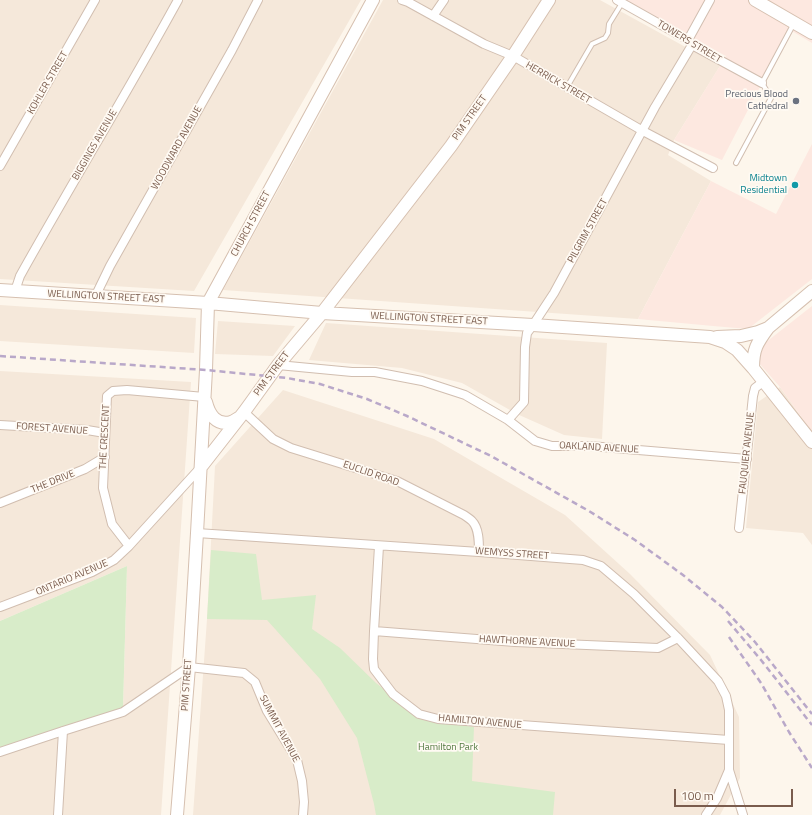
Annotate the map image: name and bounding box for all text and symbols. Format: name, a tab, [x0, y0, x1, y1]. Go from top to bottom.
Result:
street label: TOWERS STREET	[655, 18, 723, 66]
street label: KOHLER STREET	[25, 49, 71, 117]
street label: HERRICK STREET	[523, 59, 593, 107]
place label: Precious Blood Cathedral	[725, 89, 788, 112]
street label: PIM STREET	[450, 93, 490, 143]
marker: Precious Blood Cathedral	[791, 96, 801, 106]
street label: WOODWARD AVENUE	[149, 104, 205, 192]
street label: BIGGINGS AVENUE	[70, 107, 120, 183]
place label: Midtown Residential	[740, 173, 787, 196]
marker: Midtown Residential	[790, 180, 800, 190]
street label: CHURCH STREET	[229, 189, 273, 259]
street label: PILGRIM STREET	[565, 197, 611, 265]
street label: WELLINGTON STREET EAST	[47, 288, 165, 306]
street label: WELLINGTON STREET EAST	[370, 310, 488, 328]
street label: PIM STREET	[252, 350, 292, 398]
street label: THE CRESCENT	[97, 404, 113, 470]
street label: FAUQUIER AVENUE	[737, 411, 757, 495]
street label: FOREST AVENUE	[16, 421, 88, 437]
street label: OAKLAND AVENUE	[559, 440, 639, 456]
street label: EUCLID ROAD	[341, 459, 401, 489]
street label: THE DRIVE	[29, 468, 77, 496]
street label: WEMYSS STREET	[475, 545, 549, 563]
street label: ONTARIO AVENUE	[34, 557, 110, 599]
street label: HAWTHORNE AVENUE	[479, 633, 575, 651]
street label: PIM STREET	[179, 659, 195, 711]
street label: SUMMIT AVENUE	[256, 693, 302, 765]
street label: HAMILTON AVENUE	[438, 712, 522, 732]
park label: Hamilton Park	[418, 742, 478, 754]
scale bar	[676, 781, 795, 807]
text: 100 m	[681, 786, 714, 805]

